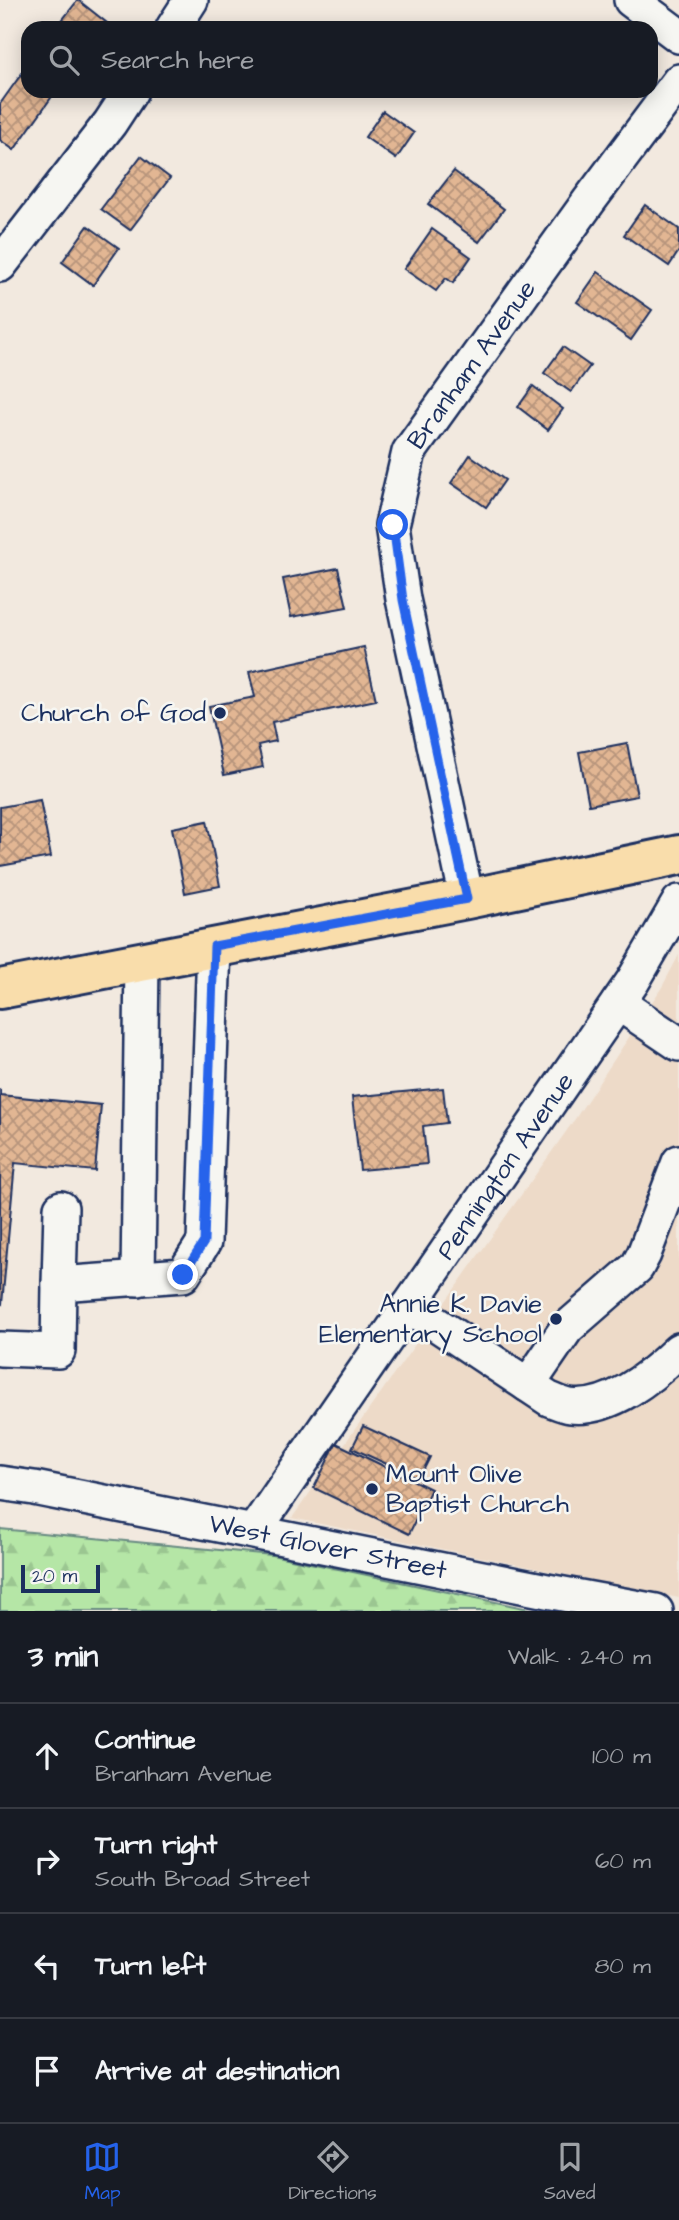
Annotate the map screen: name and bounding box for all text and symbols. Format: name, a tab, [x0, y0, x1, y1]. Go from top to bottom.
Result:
search box	[21, 21, 658, 98]
icon: search	[45, 41, 83, 79]
text: Search here	[101, 42, 254, 78]
street label: Branham Avenue	[399, 273, 545, 457]
route start	[377, 509, 408, 540]
place label: Church of God	[21, 695, 206, 731]
marker: Church of God	[212, 705, 228, 721]
street label: Pennington Avenue	[428, 1065, 583, 1267]
route end	[167, 1259, 198, 1290]
place label: Annie K. Davie Elementary School	[319, 1286, 542, 1354]
marker: Annie K. Davie Elementary School	[548, 1311, 564, 1327]
place label: Mount Olive Baptist Church	[386, 1456, 569, 1522]
marker: Mount Olive Baptist Church	[364, 1481, 380, 1497]
street label: West Glover Street	[206, 1506, 450, 1589]
scale bar	[21, 1562, 100, 1594]
text: 20 m	[32, 1563, 77, 1590]
text: 3 min	[28, 1636, 98, 1678]
text: Walk · 240 m	[508, 1641, 651, 1673]
text: Continue	[95, 1722, 196, 1758]
icon: ahead	[28, 1737, 66, 1775]
text: 100 m	[592, 1740, 651, 1772]
text: Branham Avenue	[95, 1758, 272, 1790]
text: Turn right	[95, 1827, 217, 1863]
icon: right	[28, 1842, 66, 1880]
text: 60 m	[595, 1845, 651, 1877]
text: South Broad Street	[95, 1863, 310, 1895]
icon: left	[28, 1947, 66, 1985]
text: Turn left	[95, 1948, 206, 1984]
text: 80 m	[594, 1950, 651, 1982]
icon: arrive	[28, 2052, 66, 2090]
text: Arrive at destination	[95, 2053, 340, 2089]
tab: Map	[83, 2138, 121, 2207]
tab: Directions	[288, 2138, 377, 2207]
tab: Saved	[544, 2138, 595, 2207]

